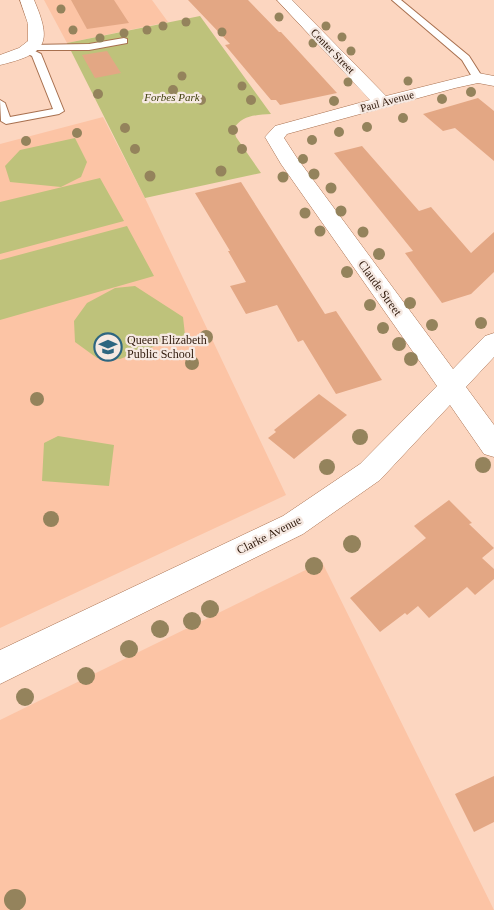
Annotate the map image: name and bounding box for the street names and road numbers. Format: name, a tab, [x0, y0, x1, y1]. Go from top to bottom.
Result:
street label: Center Street	[309, 26, 357, 76]
street label: Paul Avenue	[359, 88, 415, 114]
street label: Claude Street	[355, 258, 405, 319]
street label: Clarke Avenue	[234, 513, 304, 557]

